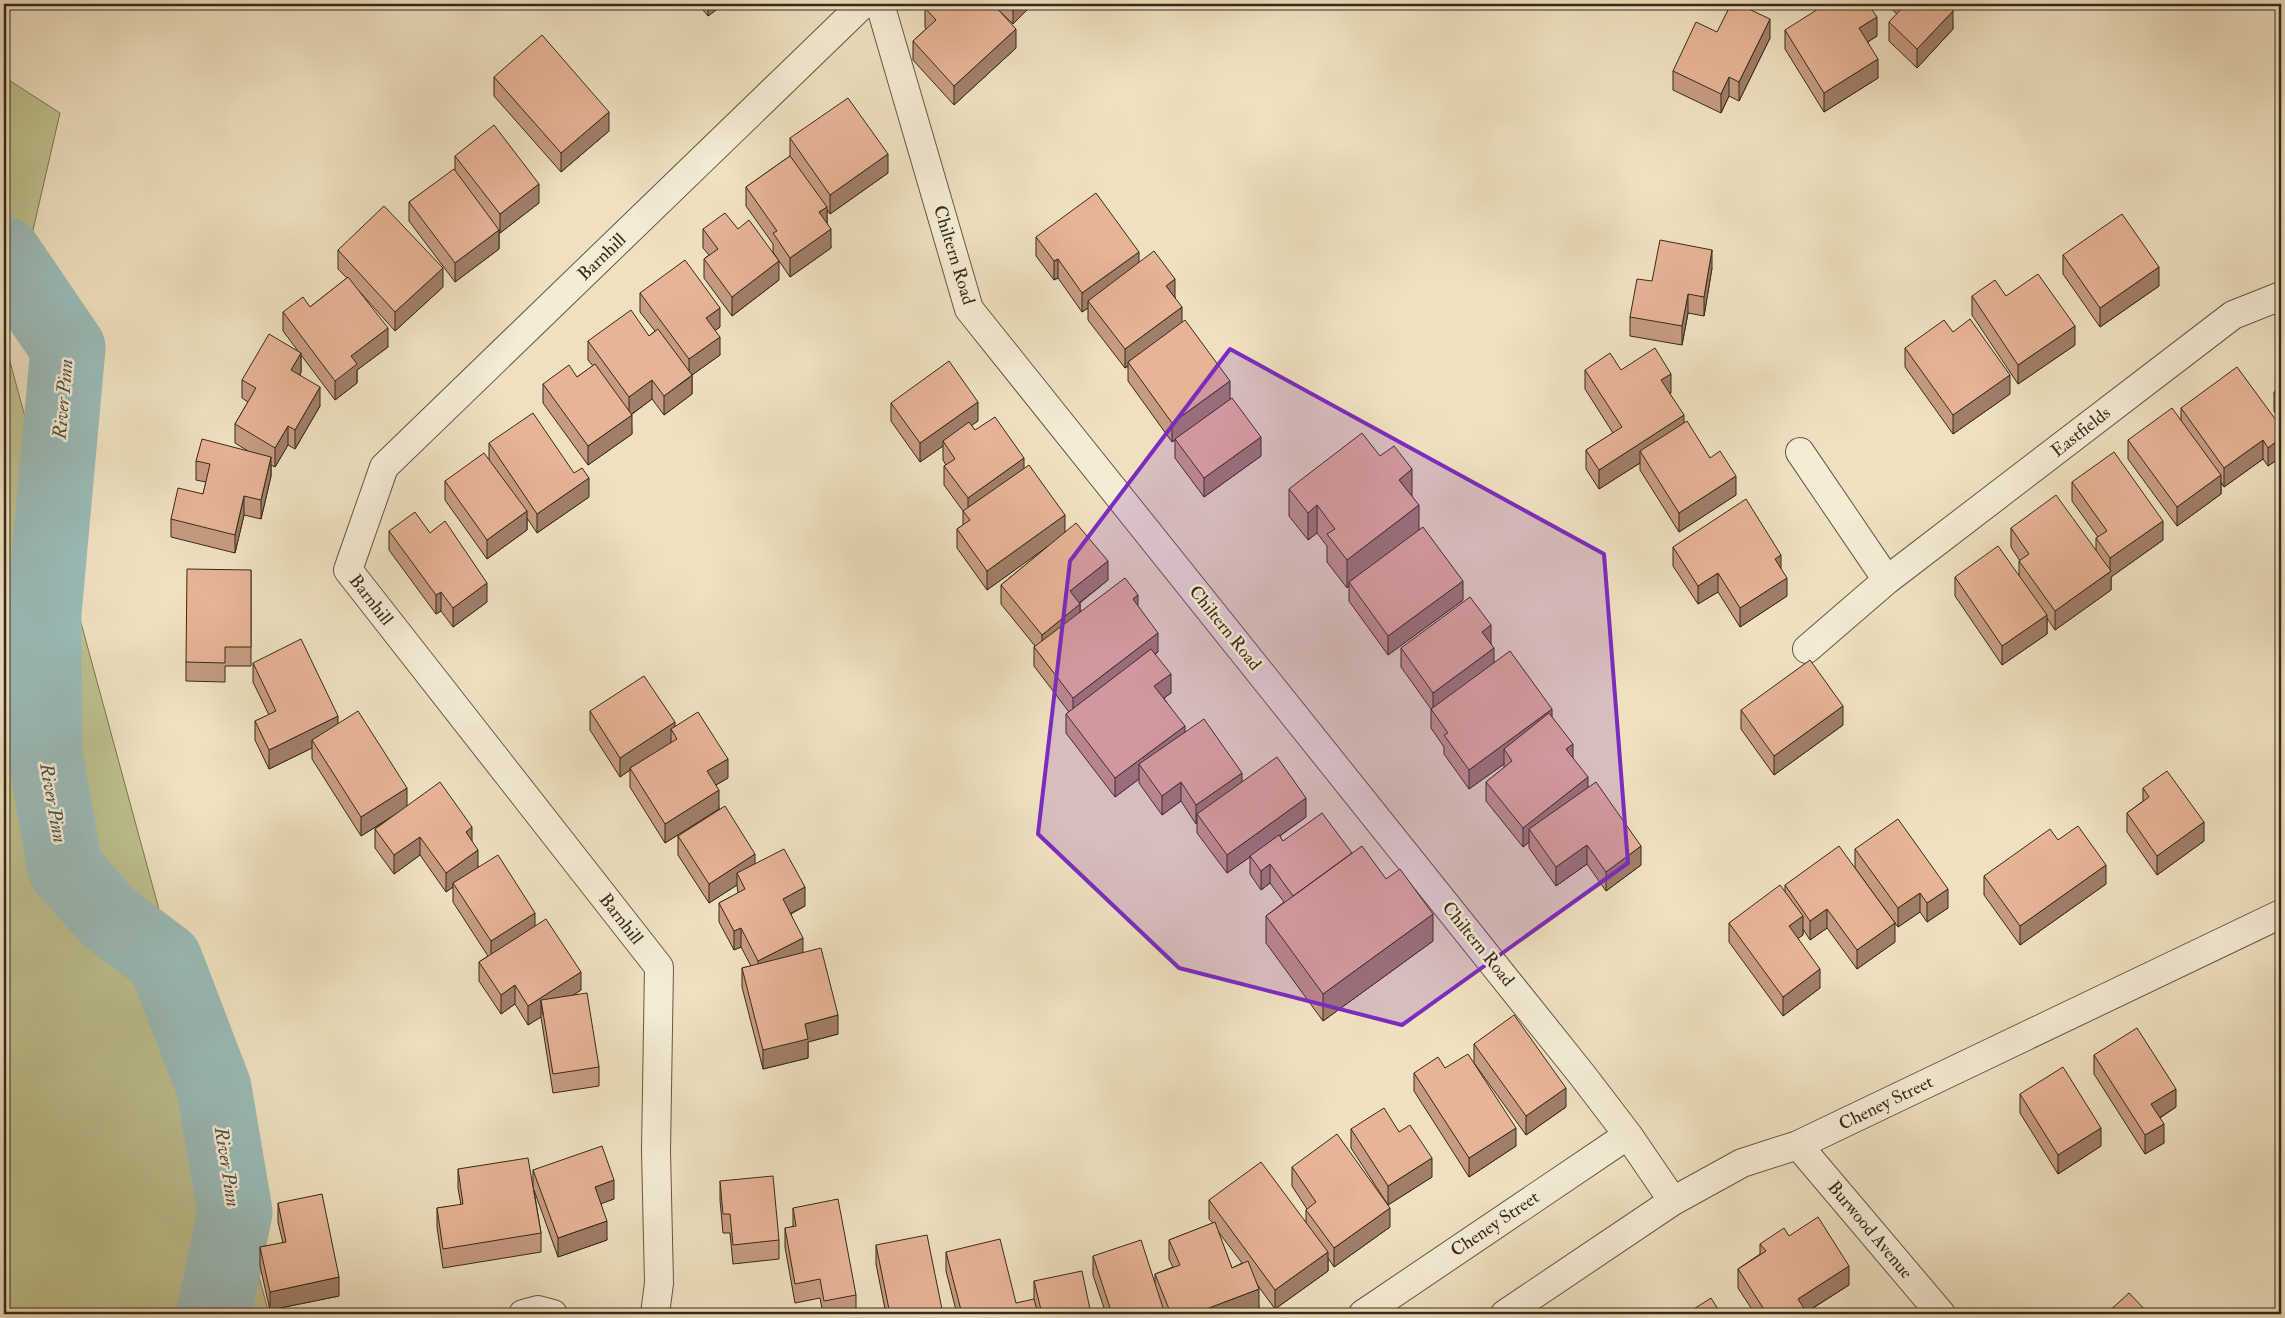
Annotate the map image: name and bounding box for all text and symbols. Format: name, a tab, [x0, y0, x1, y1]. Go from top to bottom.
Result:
street label: Chiltern Road	[928, 203, 980, 308]
street label: Barnhill	[573, 228, 631, 286]
water label: River Pinn	[47, 358, 78, 441]
street label: Eastfields	[2047, 402, 2115, 462]
street label: Barnhill	[344, 570, 398, 630]
street label: Chiltern Road	[1184, 581, 1266, 675]
water label: River Pinn	[34, 760, 72, 845]
street label: Barnhill	[594, 889, 648, 949]
street label: Chiltern Road	[1437, 897, 1519, 991]
street label: Cheney Street	[1835, 1070, 1937, 1136]
water label: River Pinn	[209, 1124, 245, 1209]
street label: Burwood Avenue	[1822, 1176, 1918, 1284]
street label: Cheney Street	[1446, 1186, 1544, 1262]

